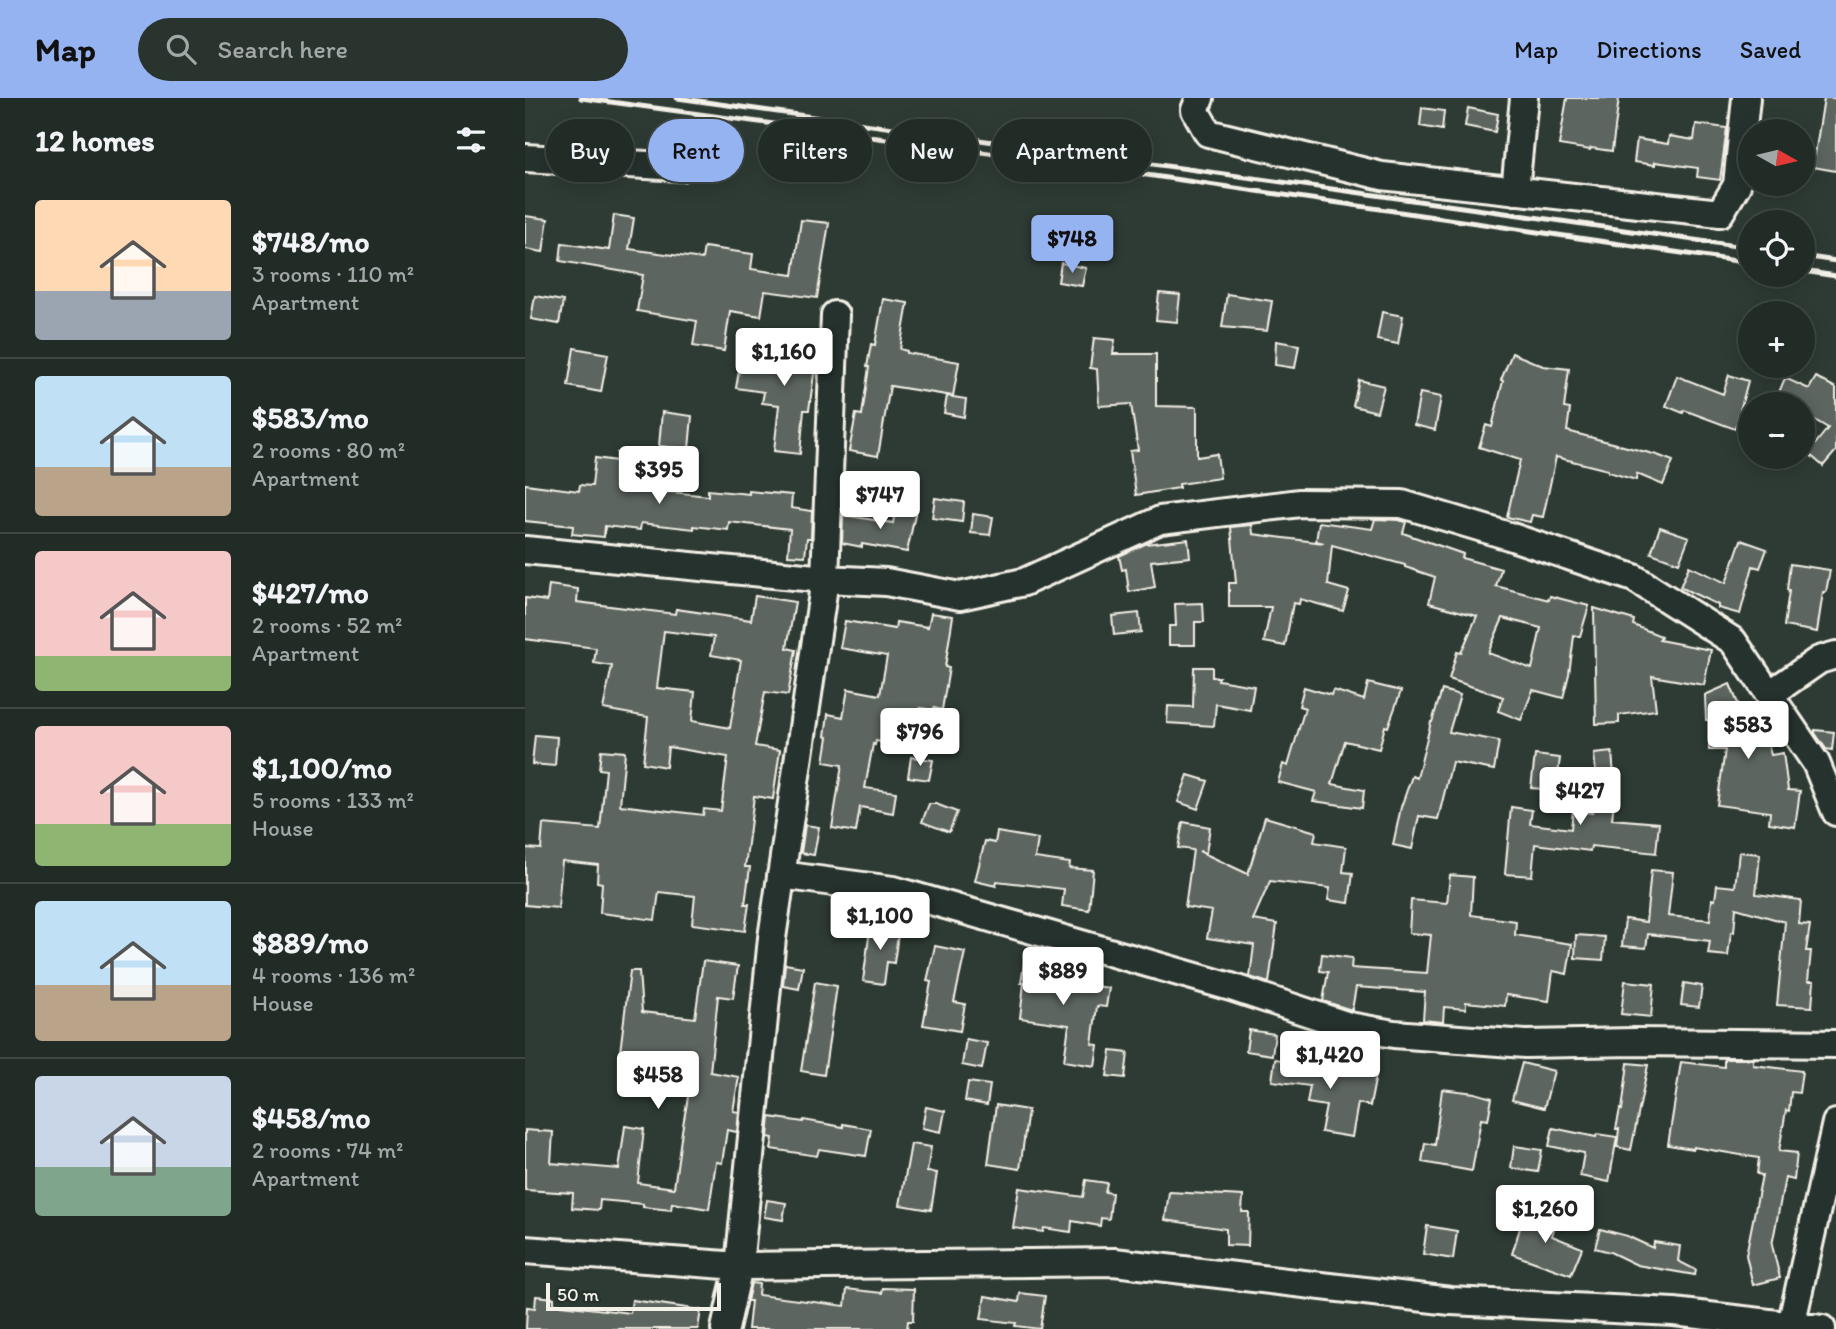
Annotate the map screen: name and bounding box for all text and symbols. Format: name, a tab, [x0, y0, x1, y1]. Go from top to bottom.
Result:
search box	[138, 18, 628, 81]
text: Map	[35, 30, 96, 69]
icon: search	[162, 30, 200, 68]
text: Search here	[218, 33, 348, 65]
text: Map	[1514, 35, 1558, 64]
text: Directions	[1596, 35, 1702, 64]
text: Saved	[1740, 35, 1801, 64]
chip: Buy	[546, 119, 634, 182]
chip: Rent	[648, 119, 744, 182]
chip: Filters	[758, 119, 872, 182]
chip: New	[886, 119, 978, 182]
chip: Apartment	[992, 119, 1152, 182]
north arrow	[1738, 119, 1815, 196]
map controls	[1738, 119, 1815, 469]
icon: filters	[452, 121, 490, 159]
text: 12 homes	[35, 122, 155, 159]
button: locate	[1738, 210, 1815, 287]
pin: $748	[1031, 216, 1113, 275]
text: $748/mo	[252, 223, 370, 260]
text: $748	[1047, 224, 1097, 252]
icon: home	[91, 228, 175, 312]
text: 3 rooms · 110 m²	[252, 260, 414, 288]
text: Apartment	[252, 288, 359, 316]
button: +	[1738, 301, 1815, 378]
pin: $1,160	[727, 328, 841, 388]
text: $1,160	[752, 337, 816, 365]
button: −	[1738, 392, 1815, 469]
text: $583/mo	[252, 399, 369, 436]
icon: home	[91, 404, 175, 488]
text: 2 rooms · 80 m²	[252, 436, 405, 464]
pin: $395	[618, 446, 700, 506]
text: $395	[635, 455, 683, 483]
text: Apartment	[252, 464, 359, 492]
pin: $747	[839, 472, 921, 531]
text: $747	[856, 480, 904, 508]
text: $427/mo	[252, 574, 369, 611]
icon: home	[91, 579, 175, 663]
text: 2 rooms · 52 m²	[252, 611, 402, 639]
text: Apartment	[252, 639, 359, 667]
pin: $583	[1707, 702, 1789, 761]
pin: $796	[879, 708, 961, 768]
text: $583	[1724, 710, 1772, 738]
text: $796	[896, 717, 944, 745]
text: $1,100/mo	[252, 749, 392, 786]
icon: home	[91, 754, 175, 838]
pin: $427	[1539, 768, 1621, 827]
text: $427	[1556, 776, 1605, 804]
text: 5 rooms · 133 m²	[252, 786, 414, 814]
text: House	[252, 814, 314, 842]
pin: $1,100	[823, 892, 937, 952]
text: $1,100	[847, 901, 913, 929]
text: $889/mo	[252, 924, 369, 961]
icon: home	[91, 929, 175, 1013]
pin: $889	[1022, 948, 1104, 1007]
text: $889	[1039, 956, 1087, 984]
text: 4 rooms · 136 m²	[252, 961, 415, 989]
text: House	[252, 989, 314, 1017]
pin: $1,420	[1273, 1032, 1387, 1091]
text: $1,420	[1296, 1040, 1364, 1068]
pin: $458	[617, 1052, 699, 1111]
text: $458	[633, 1060, 683, 1088]
text: $458/mo	[252, 1099, 371, 1136]
icon: home	[91, 1104, 175, 1188]
text: 2 rooms · 74 m²	[252, 1136, 404, 1164]
text: Apartment	[252, 1164, 359, 1192]
pin: $1,260	[1488, 1186, 1602, 1245]
text: $1,260	[1512, 1194, 1578, 1222]
scale bar	[546, 1280, 721, 1312]
text: 50 m	[557, 1283, 599, 1306]

